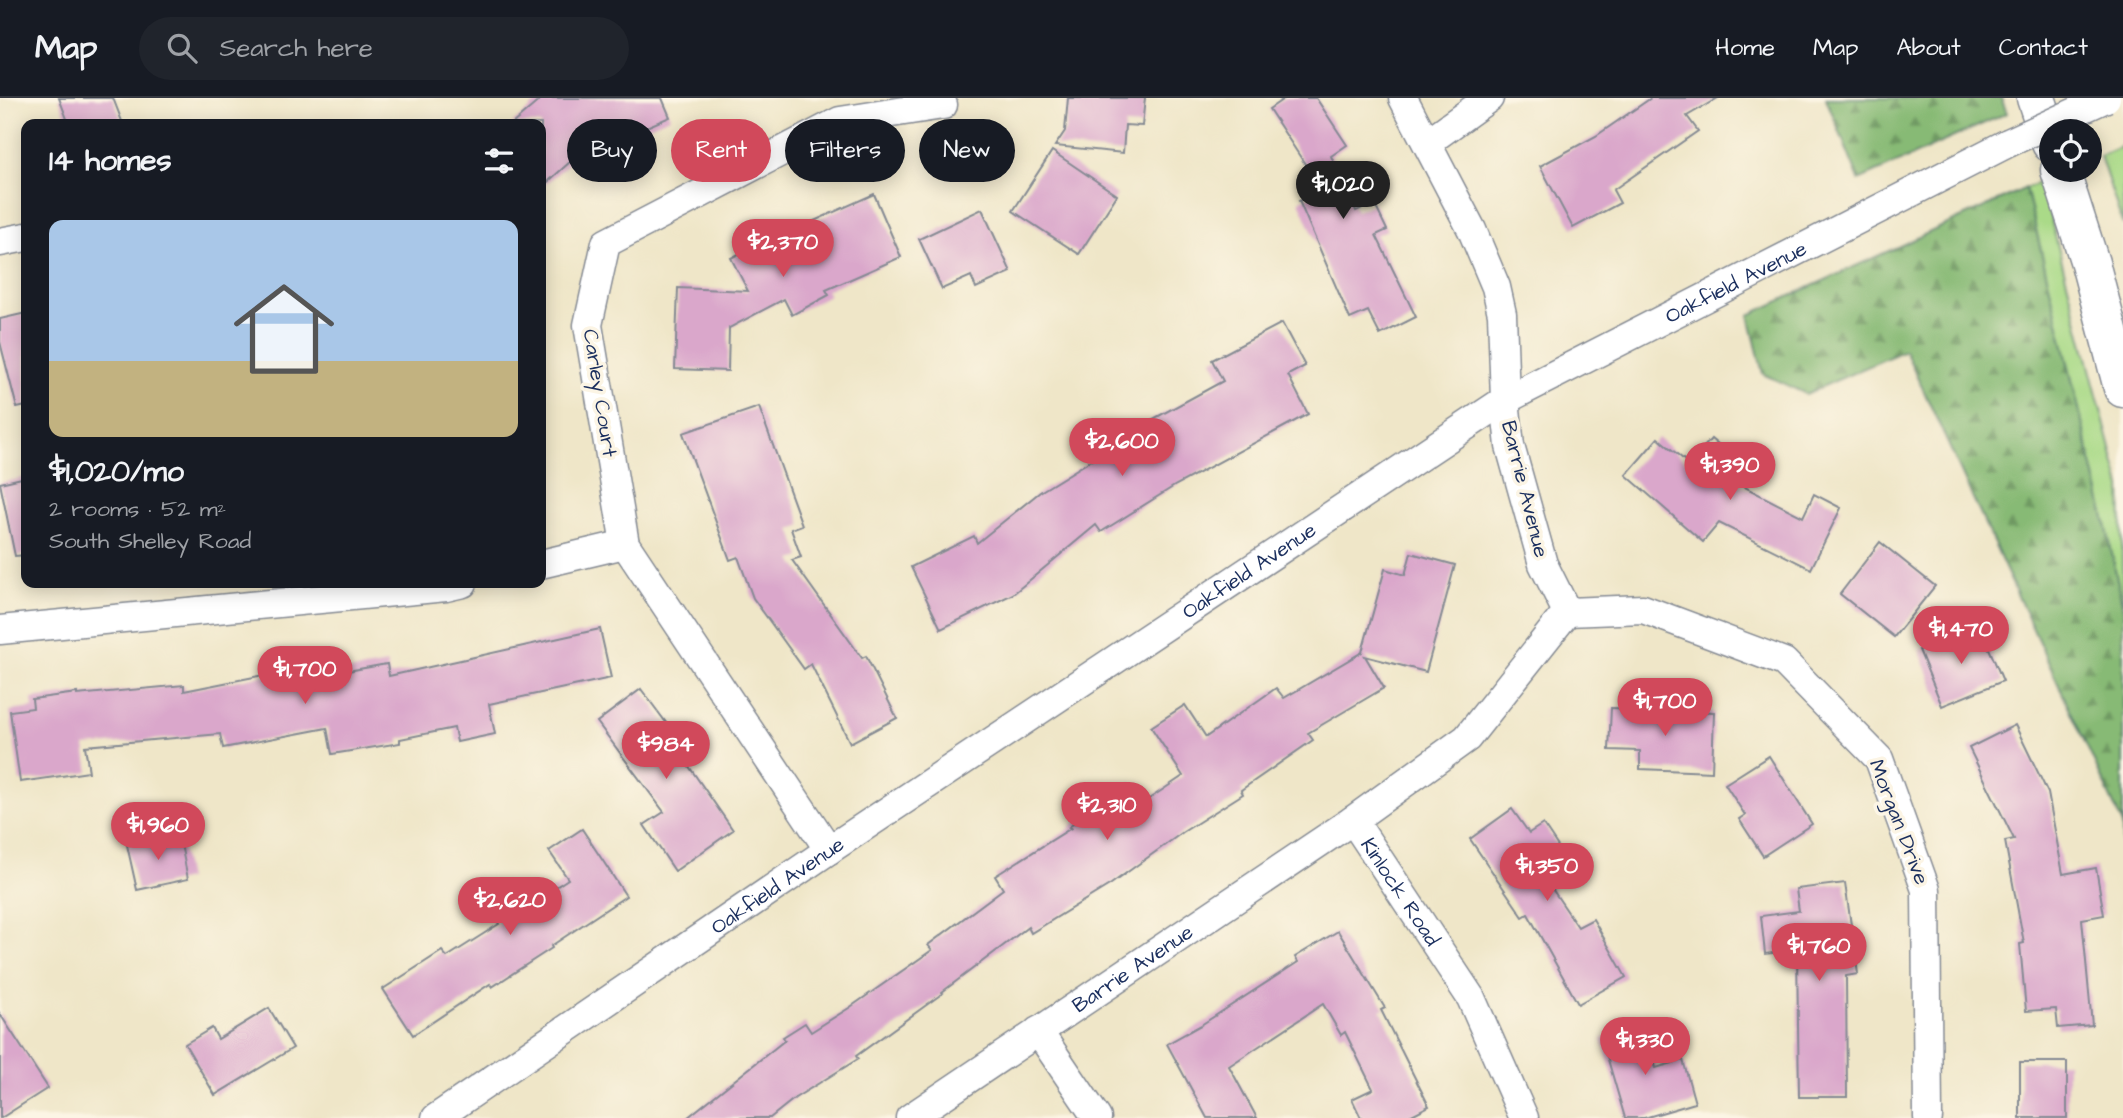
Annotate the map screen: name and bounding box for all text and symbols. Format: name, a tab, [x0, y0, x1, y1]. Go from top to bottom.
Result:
search box	[139, 17, 629, 80]
text: Map	[35, 25, 97, 71]
icon: search	[163, 29, 201, 67]
text: Search here	[219, 30, 373, 66]
text: Home	[1715, 31, 1775, 65]
text: Map	[1813, 31, 1858, 65]
text: About	[1896, 31, 1961, 65]
text: Contact	[1999, 31, 2088, 65]
chip: Buy	[567, 119, 657, 182]
chip: Rent	[671, 119, 771, 182]
chip: Filters	[785, 119, 905, 182]
chip: New	[919, 119, 1015, 182]
map controls	[2039, 119, 2102, 182]
button: locate	[2039, 119, 2102, 182]
text: 14 homes	[49, 140, 172, 182]
icon: filters	[480, 142, 518, 180]
pin: $1,020	[1286, 162, 1400, 221]
text: $1,020	[1312, 168, 1374, 200]
pin: $2,370	[726, 220, 840, 279]
text: $2,370	[748, 226, 818, 258]
street label: Oakfield Avenue	[1660, 234, 1812, 330]
icon: home	[221, 266, 347, 392]
street label: Carley Court	[574, 327, 625, 460]
pin: $2,600	[1065, 418, 1179, 478]
street label: Barrie Avenue	[1494, 418, 1556, 560]
text: $2,600	[1085, 425, 1159, 457]
pin: $1,390	[1673, 442, 1787, 502]
text: $1,390	[1700, 449, 1760, 481]
text: $1,020/mo	[49, 451, 184, 493]
text: 2 rooms · 52 m²	[49, 493, 226, 525]
street label: Oakfield Avenue	[1176, 515, 1322, 626]
text: South Shelley Road	[49, 525, 251, 557]
pin: $1,470	[1904, 606, 2018, 666]
text: $1,470	[1929, 613, 1993, 645]
pin: $1,700	[248, 646, 362, 706]
text: $1,700	[273, 653, 337, 685]
pin: $1,700	[1608, 678, 1722, 738]
text: $1,700	[1633, 685, 1697, 717]
pin: $984	[625, 722, 707, 781]
text: $984	[638, 728, 694, 760]
street label: Morgan Drive	[1860, 755, 1936, 889]
pin: $2,310	[1050, 782, 1164, 842]
text: $2,310	[1077, 789, 1137, 821]
pin: $1,960	[101, 802, 215, 862]
text: $1,960	[127, 809, 189, 841]
street label: Oakfield Avenue	[705, 830, 850, 941]
street label: Kinlock Road	[1354, 832, 1447, 952]
pin: $1,350	[1490, 844, 1604, 903]
text: $1,350	[1516, 850, 1578, 882]
pin: $2,620	[453, 878, 567, 937]
text: $2,620	[474, 884, 546, 916]
street label: Barrie Avenue	[1066, 917, 1199, 1020]
pin: $1,760	[1762, 924, 1876, 983]
text: $1,760	[1788, 930, 1850, 962]
pin: $1,330	[1588, 1018, 1702, 1077]
text: $1,330	[1616, 1024, 1674, 1056]

